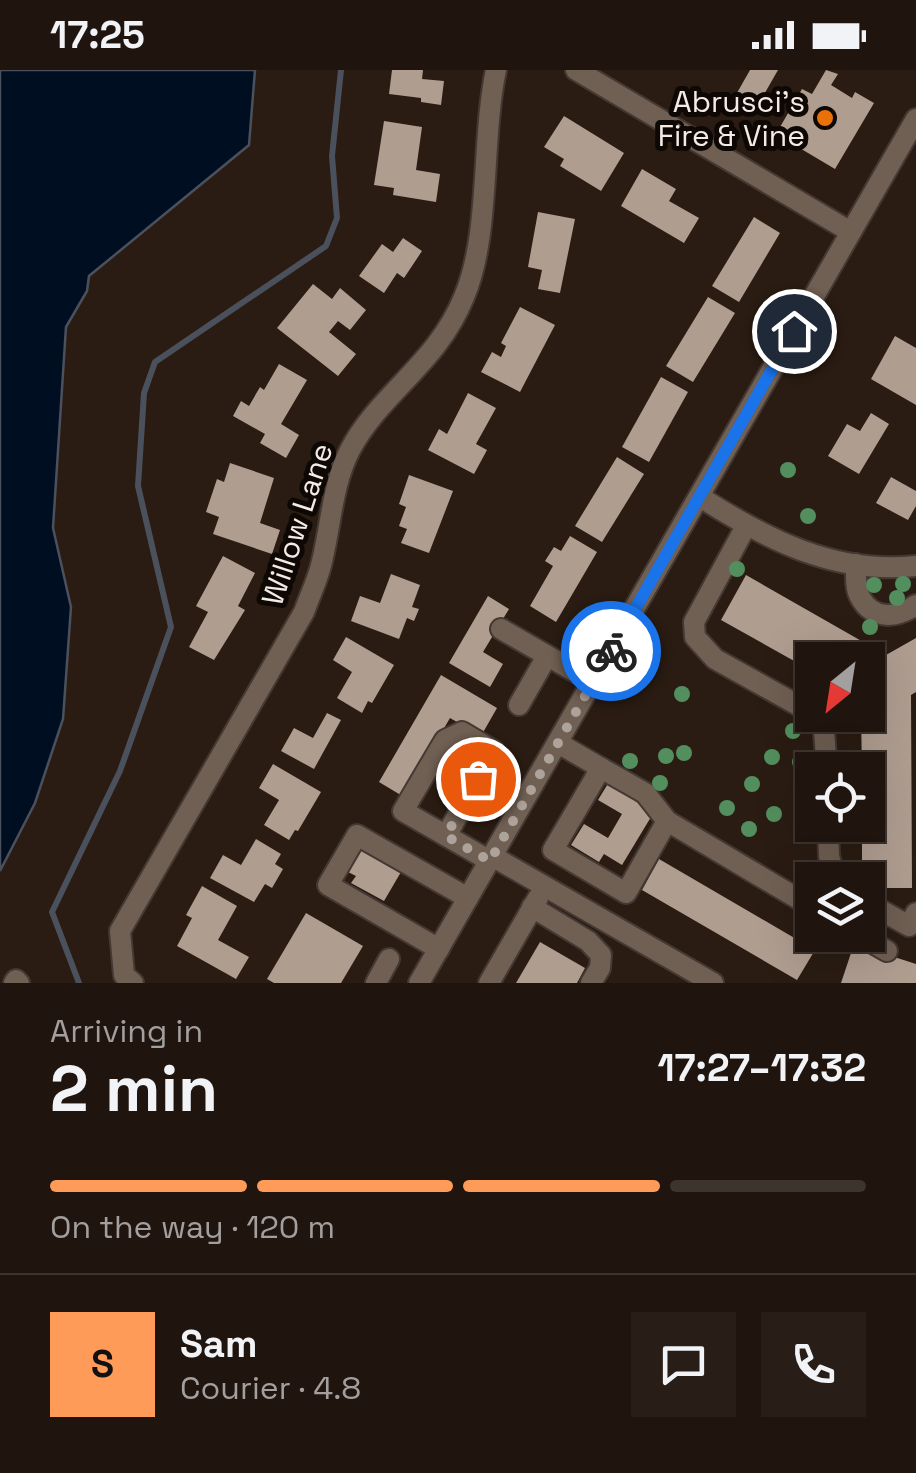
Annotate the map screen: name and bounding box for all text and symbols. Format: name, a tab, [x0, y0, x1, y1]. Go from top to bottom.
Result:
text: 17:25	[50, 11, 145, 59]
place label: Abrusci's Fire & Vine	[658, 82, 805, 155]
marker: Abrusci's Fire & Vine	[814, 107, 836, 129]
pin	[752, 289, 837, 374]
icon: home	[767, 304, 822, 359]
street label: Willow Lane	[252, 438, 342, 610]
courier	[561, 601, 661, 701]
icon: bike	[584, 624, 639, 679]
north arrow	[795, 642, 885, 732]
map controls	[795, 642, 885, 952]
pin	[436, 737, 521, 822]
icon: bag	[451, 752, 506, 807]
button: locate	[795, 752, 885, 842]
button: layers	[795, 862, 885, 952]
text: Arriving in	[50, 1011, 203, 1051]
text: 17:27–17:32	[657, 1044, 866, 1092]
text: 2 min	[50, 1047, 218, 1130]
text: On the way · 120 m	[50, 1207, 335, 1247]
button: chat	[631, 1312, 736, 1417]
button: phone	[761, 1312, 866, 1417]
text: Sam	[180, 1320, 257, 1368]
text: S	[91, 1340, 114, 1388]
text: Courier · 4.8	[180, 1368, 361, 1408]

